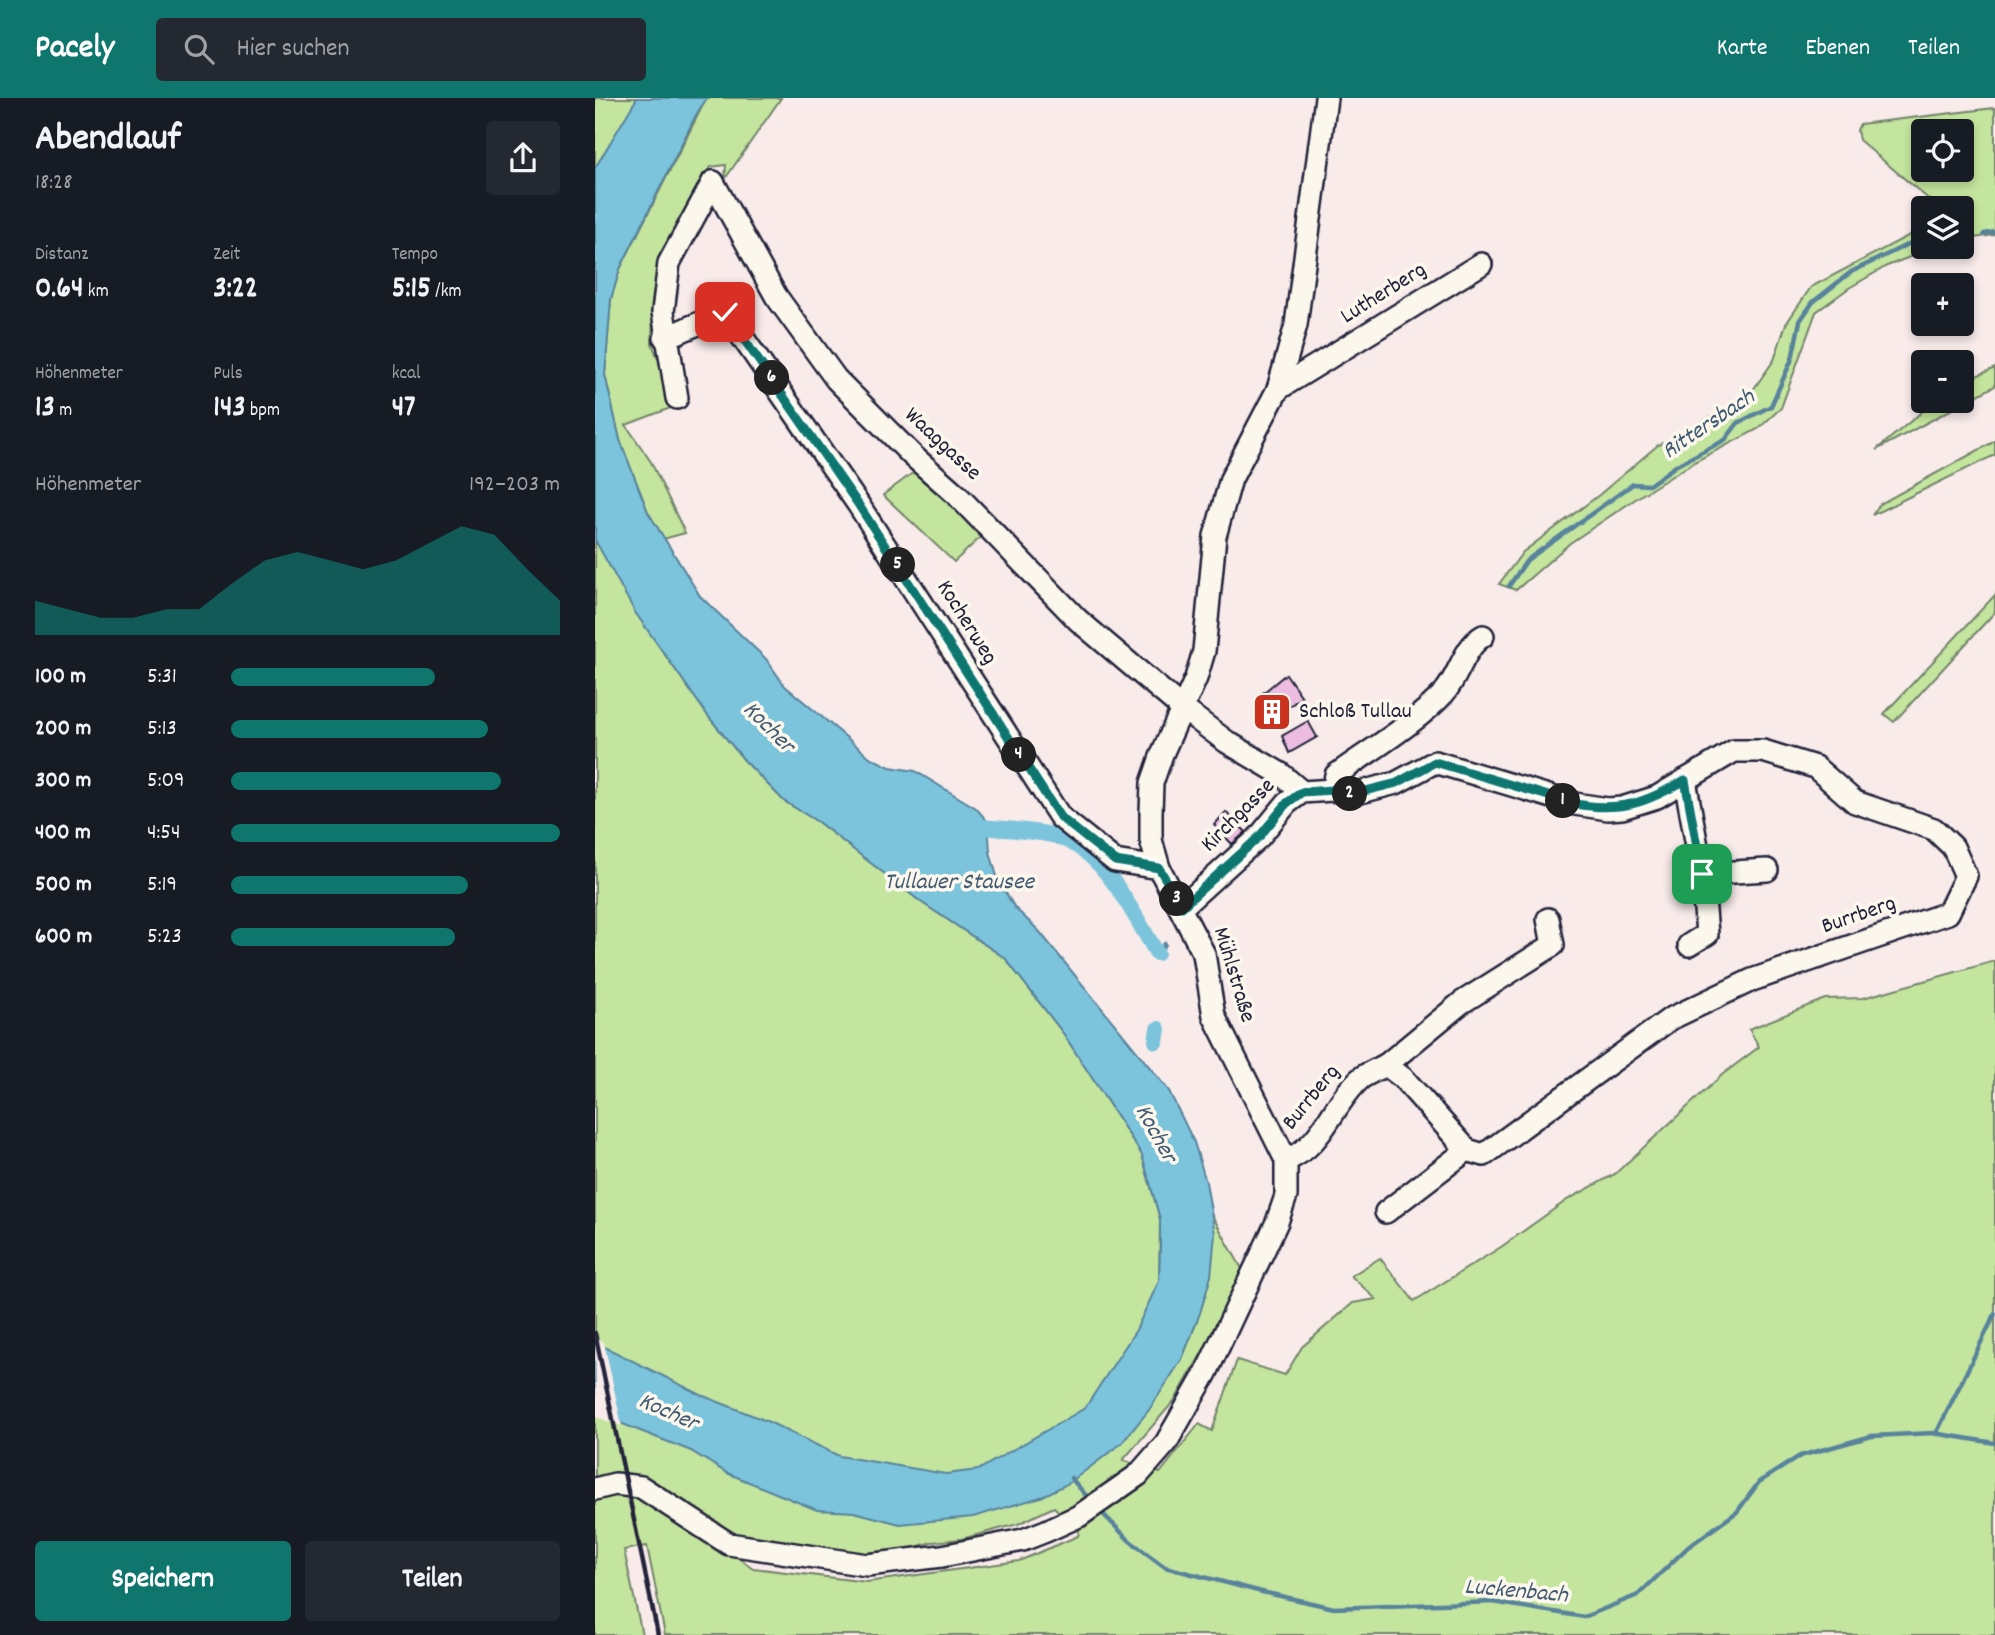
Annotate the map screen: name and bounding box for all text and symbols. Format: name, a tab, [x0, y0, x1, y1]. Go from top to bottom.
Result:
search box	[156, 18, 646, 81]
text: Pacely	[35, 26, 114, 73]
icon: search	[180, 30, 218, 68]
text: Hier suchen	[236, 31, 350, 68]
text: Karte	[1717, 32, 1767, 66]
text: Ebenen	[1805, 32, 1870, 66]
text: Teilen	[1908, 32, 1960, 66]
text: Abendlauf	[35, 113, 181, 168]
map controls	[1911, 119, 1974, 413]
button: locate	[1911, 119, 1974, 182]
button: share	[486, 121, 560, 195]
text: 18:28	[35, 167, 72, 200]
button: layers	[1911, 196, 1974, 259]
text: Distanz	[35, 242, 88, 269]
text: Zeit	[213, 242, 241, 269]
text: Tempo	[392, 242, 438, 269]
street label: Lutherberg	[1335, 255, 1433, 333]
text: 0.64	[35, 269, 83, 312]
text: 3:22	[213, 269, 258, 312]
text: 5:15	[392, 269, 431, 312]
button: +	[1911, 273, 1974, 336]
text: km	[83, 279, 109, 306]
text: /km	[431, 279, 462, 306]
pin	[695, 282, 755, 342]
icon: check	[706, 293, 744, 331]
button: −	[1911, 350, 1974, 413]
pin: 6	[755, 360, 789, 396]
text: Höhenmeter	[35, 361, 123, 388]
text: Puls	[213, 361, 243, 388]
text: kcal	[392, 361, 421, 388]
text: 6	[767, 364, 776, 391]
water label: Rittersbach	[1656, 381, 1763, 469]
text: 13	[35, 388, 55, 431]
text: 143	[213, 388, 246, 431]
text: 47	[392, 388, 416, 431]
text: m	[55, 398, 72, 425]
text: bpm	[246, 398, 280, 425]
street label: Waaggasse	[896, 400, 988, 490]
text: Höhenmeter	[35, 469, 141, 502]
text: 192–203 m	[469, 469, 560, 502]
pin: 5	[881, 547, 915, 582]
text: 5	[893, 551, 902, 578]
street label: Kocherweg	[927, 574, 1005, 672]
text: 100 m	[35, 661, 86, 694]
text: 5:31	[147, 661, 177, 694]
building icon: Schloß Tullau	[1251, 691, 1293, 733]
water label: Kocher	[734, 694, 804, 764]
place label: Schloß Tullau	[1299, 696, 1412, 729]
text: 200 m	[35, 713, 91, 746]
text: 5:13	[147, 713, 177, 746]
pin: 4	[1001, 738, 1037, 772]
text: 4	[1015, 741, 1022, 768]
text: 300 m	[35, 765, 91, 798]
text: 5:09	[147, 765, 185, 798]
street label: Kirchgasse	[1194, 771, 1284, 861]
pin: 2	[1333, 776, 1367, 812]
text: 2	[1345, 780, 1354, 807]
pin: 1	[1545, 784, 1581, 818]
text: 1	[1560, 787, 1565, 814]
text: 400 m	[35, 817, 91, 850]
text: 4:54	[147, 817, 181, 850]
pin	[1672, 844, 1732, 904]
icon: arrive	[1683, 855, 1721, 893]
water label: Tullauer Stausee	[884, 866, 1036, 900]
text: 500 m	[35, 869, 92, 902]
text: 5:19	[147, 869, 177, 902]
pin: 3	[1159, 882, 1195, 916]
text: 3	[1172, 885, 1181, 912]
street label: Burrberg	[1817, 888, 1901, 944]
text: 600 m	[35, 921, 92, 954]
text: 5:23	[147, 921, 182, 954]
street label: Mühlstraße	[1203, 923, 1263, 1027]
street label: Burrberg	[1275, 1058, 1349, 1138]
water label: Kocher	[1125, 1099, 1186, 1172]
water label: Kocher	[633, 1385, 706, 1442]
button: Speichern	[35, 1541, 291, 1621]
button: Teilen	[305, 1541, 560, 1621]
water label: Luckenbach	[1463, 1571, 1570, 1614]

